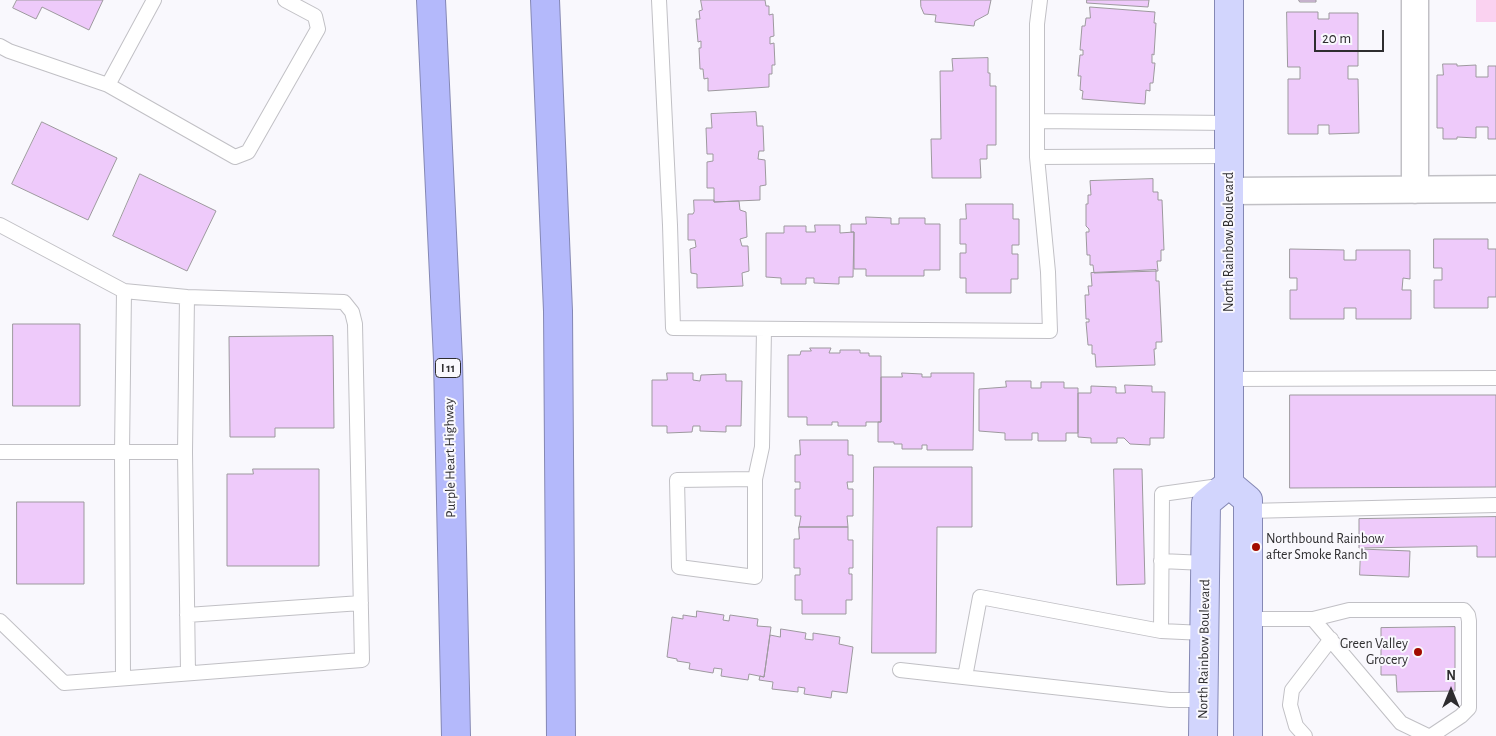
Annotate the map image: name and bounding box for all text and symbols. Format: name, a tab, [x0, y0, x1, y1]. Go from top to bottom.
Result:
scale bar	[1316, 20, 1386, 52]
text: 20 m	[1322, 31, 1351, 46]
street label: North Rainbow Boulevard	[1221, 172, 1237, 312]
road number: I 11	[436, 358, 460, 378]
street label: Purple Heart Highway	[441, 398, 459, 518]
place label: Northbound Rainbow after Smoke Ranch	[1266, 531, 1384, 564]
marker: Northbound Rainbow after Smoke Ranch	[1250, 541, 1262, 553]
street label: North Rainbow Boulevard	[1194, 579, 1214, 719]
place label: Green Valley Grocery	[1340, 636, 1408, 669]
marker: Green Valley Grocery	[1412, 646, 1424, 658]
north arrow	[1426, 666, 1476, 716]
text: N	[1446, 669, 1456, 683]

